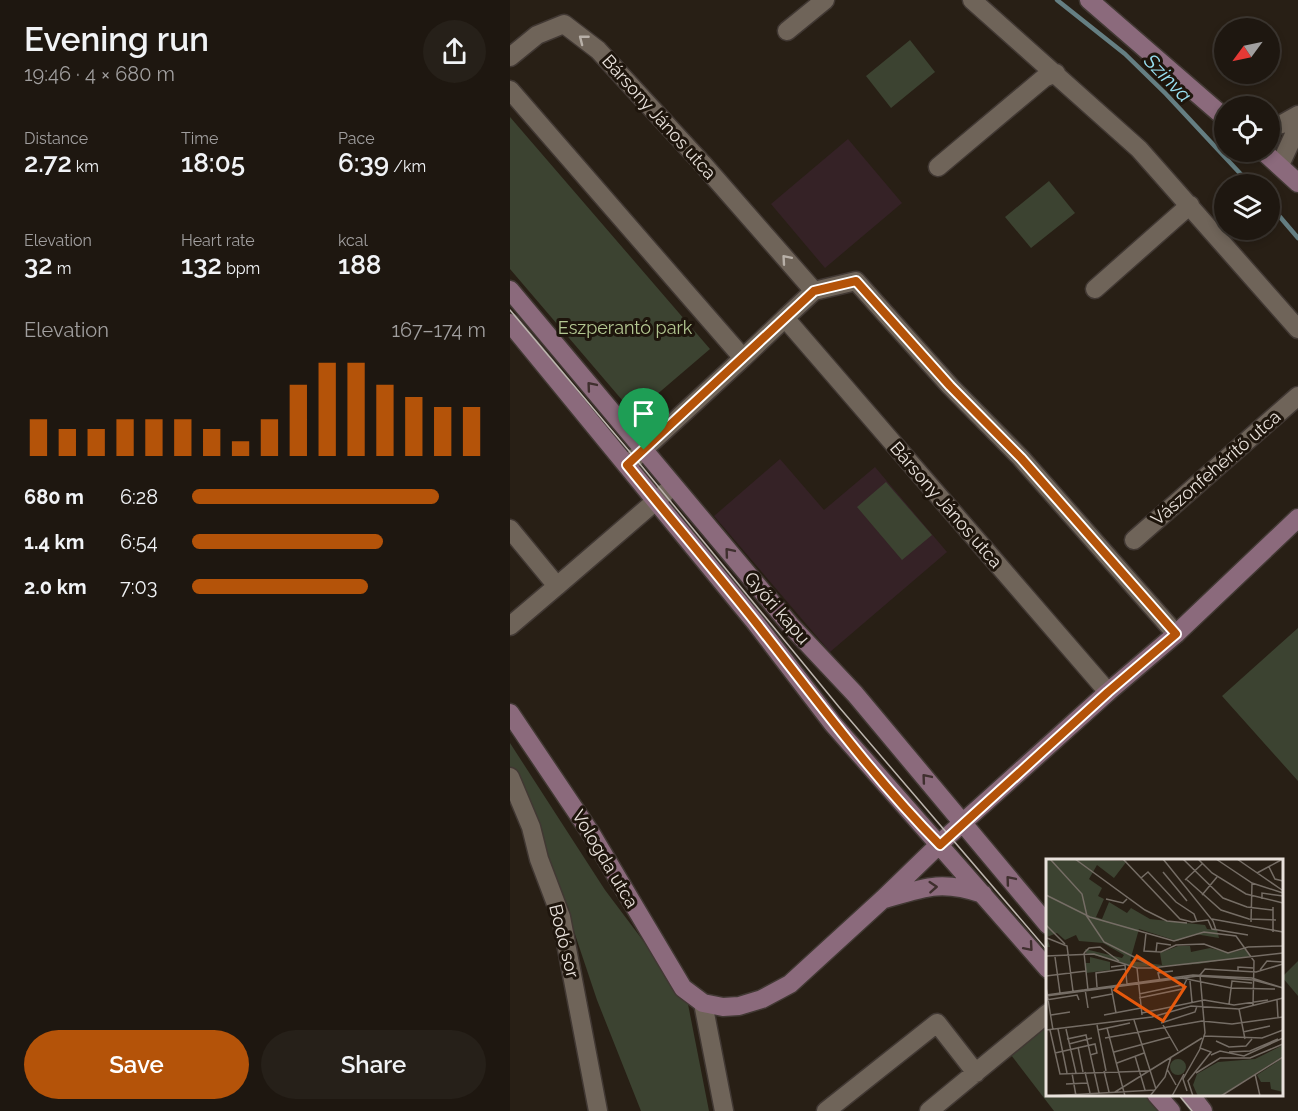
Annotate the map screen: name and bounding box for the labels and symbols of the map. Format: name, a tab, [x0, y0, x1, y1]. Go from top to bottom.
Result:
north arrow	[1214, 18, 1280, 84]
one-way arrow	[579, 35, 590, 46]
water label: Szinva	[1139, 48, 1197, 107]
street label: Bársony János utca	[598, 50, 721, 183]
one-way arrow	[782, 255, 793, 266]
park label: Eszperantó park	[558, 317, 693, 338]
one-way arrow	[587, 382, 598, 393]
pin	[618, 388, 669, 450]
street label: Vászonfehérítő utca	[1147, 406, 1285, 530]
street label: Bársony János utca	[886, 437, 1007, 572]
one-way arrow	[725, 548, 736, 559]
street label: Győri kapu	[740, 567, 814, 648]
one-way arrow	[922, 774, 933, 785]
street label: Vologda utca	[568, 806, 643, 911]
inset map	[1046, 859, 1283, 1096]
one-way arrow	[1006, 875, 1017, 886]
one-way arrow	[928, 881, 937, 894]
street label: Bodó sor	[545, 902, 584, 980]
one-way arrow	[1022, 940, 1033, 951]

